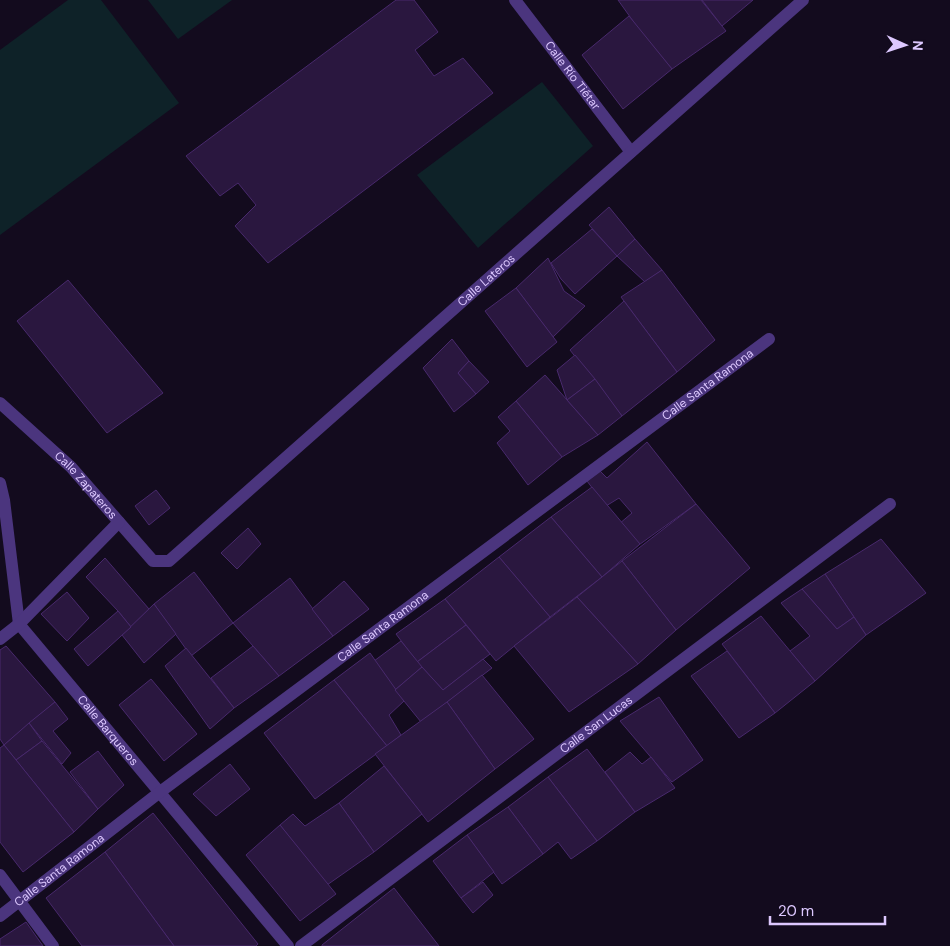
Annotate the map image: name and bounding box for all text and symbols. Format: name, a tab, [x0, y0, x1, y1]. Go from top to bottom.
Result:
north arrow	[880, 20, 930, 70]
street label: Calle Río Tiétar	[541, 38, 604, 114]
text: N	[909, 40, 927, 51]
street label: Calle Lateros	[454, 250, 519, 310]
street label: Calle Santa Ramona	[659, 345, 757, 424]
street label: Calle Zapateros	[51, 448, 121, 522]
street label: Calle Santa Ramona	[334, 587, 432, 666]
street label: Calle Barqueros	[74, 692, 142, 769]
street label: Calle San Lucas	[557, 692, 636, 757]
street label: Calle Santa Ramona	[11, 830, 108, 910]
scale bar	[770, 894, 885, 926]
text: 20 m	[778, 901, 814, 921]

